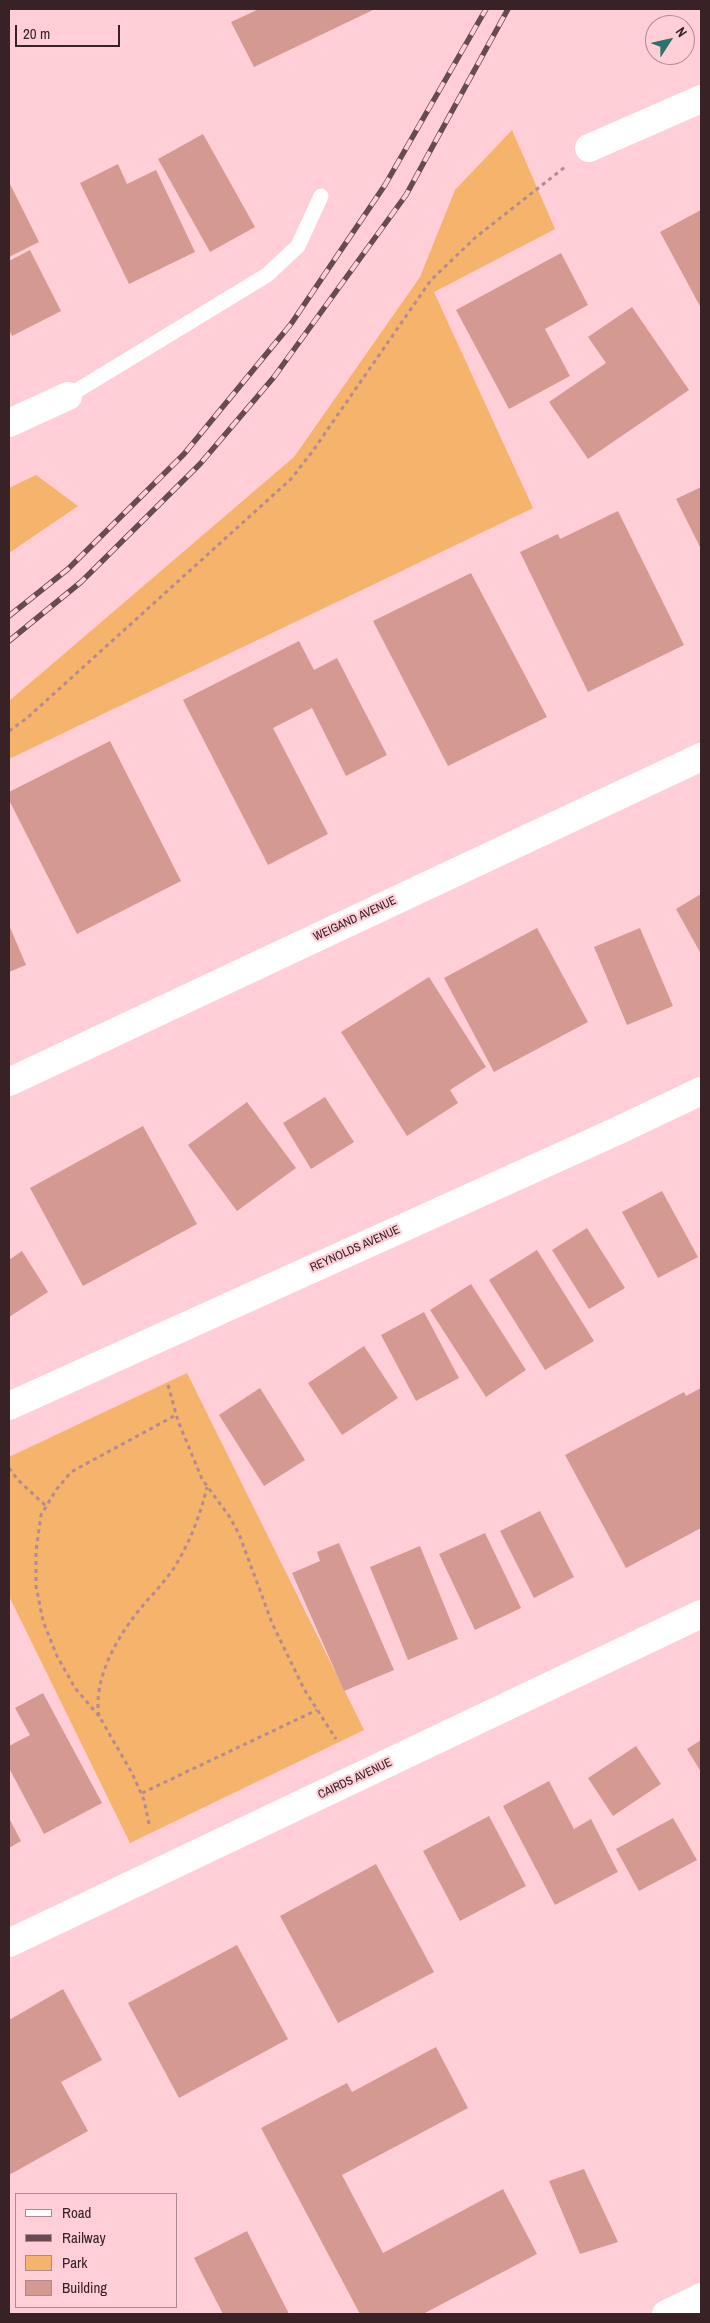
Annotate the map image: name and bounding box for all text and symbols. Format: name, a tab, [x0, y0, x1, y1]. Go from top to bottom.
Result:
scale bar	[18, 15, 122, 47]
north arrow	[645, 15, 695, 65]
text: 20 m	[23, 23, 50, 44]
text: N	[672, 23, 691, 41]
street label: WEIGAND AVENUE	[311, 894, 399, 944]
street label: REYNOLDS AVENUE	[308, 1223, 402, 1275]
street label: CAIRDS AVENUE	[316, 1756, 394, 1802]
legend	[15, 2193, 178, 2308]
text: Road	[62, 2202, 91, 2223]
text: Railway	[62, 2227, 106, 2248]
text: Park	[62, 2252, 87, 2273]
text: Building	[62, 2277, 107, 2298]

